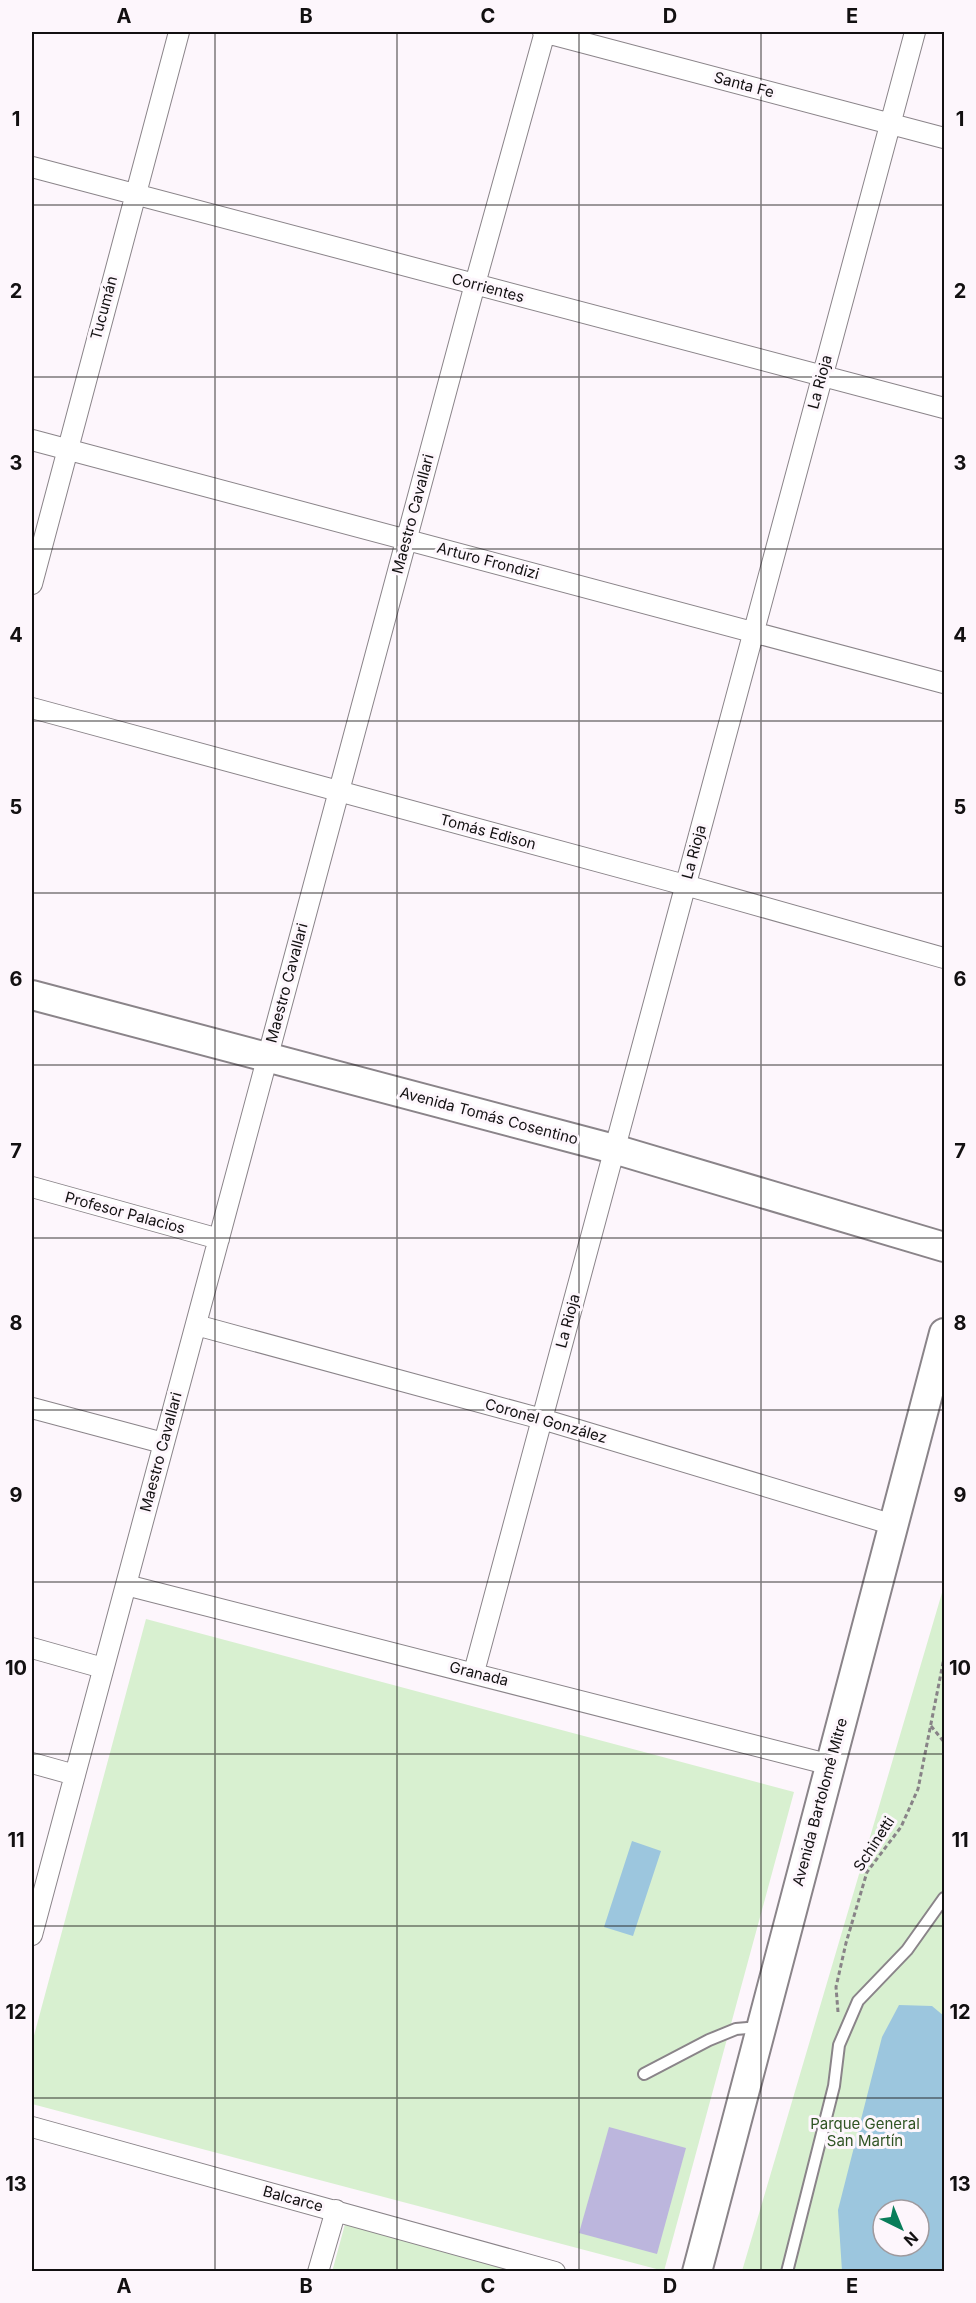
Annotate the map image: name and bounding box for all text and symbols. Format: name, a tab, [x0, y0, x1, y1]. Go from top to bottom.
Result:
text: A	[117, 4, 132, 28]
text: B	[299, 4, 313, 28]
text: C	[481, 4, 495, 28]
text: D	[663, 4, 677, 28]
text: E	[846, 4, 858, 28]
street label: Santa Fe	[712, 67, 776, 102]
text: 1	[12, 107, 20, 131]
text: 1	[956, 107, 964, 131]
street label: Corrientes	[450, 269, 527, 306]
street label: Tucumán	[86, 274, 121, 342]
text: 2	[10, 279, 22, 303]
text: 2	[954, 279, 966, 303]
street label: La Rioja	[803, 353, 836, 411]
text: 3	[10, 451, 22, 475]
text: 3	[954, 451, 966, 475]
street label: Maestro Cavallari	[387, 452, 438, 576]
street label: Arturo Frondizi	[435, 538, 541, 583]
text: 4	[9, 623, 23, 647]
text: 4	[953, 623, 967, 647]
text: 5	[10, 795, 22, 819]
text: 5	[954, 795, 966, 819]
street label: Tomás Edison	[438, 810, 538, 853]
street label: La Rioja	[677, 823, 710, 881]
street label: Maestro Cavallari	[261, 921, 312, 1045]
text: 6	[10, 967, 23, 991]
text: 6	[954, 967, 967, 991]
street label: Avenida Tomás Cosentino	[398, 1083, 580, 1148]
text: 7	[10, 1139, 22, 1163]
text: 7	[954, 1139, 966, 1163]
street label: Profesor Palacios	[63, 1187, 187, 1238]
street label: La Rioja	[551, 1292, 584, 1350]
text: 8	[9, 1311, 23, 1335]
text: 8	[953, 1311, 967, 1335]
street label: Maestro Cavallari	[135, 1390, 186, 1514]
street label: Coronel González	[483, 1394, 609, 1447]
text: 9	[10, 1483, 23, 1507]
text: 9	[954, 1483, 967, 1507]
text: 10	[5, 1656, 27, 1680]
text: 10	[949, 1656, 971, 1680]
street label: Granada	[448, 1657, 511, 1690]
street label: Avenida Bartolomé Mitre	[788, 1716, 851, 1888]
street label: Schinetti	[849, 1813, 898, 1875]
text: 11	[7, 1828, 25, 1852]
text: 11	[951, 1828, 969, 1852]
text: 12	[5, 2000, 27, 2024]
text: 12	[949, 2000, 971, 2024]
park label: Parque General San Martín	[810, 2114, 920, 2150]
text: 13	[5, 2172, 27, 2196]
text: 13	[949, 2172, 971, 2196]
street label: Balcarce	[261, 2181, 325, 2216]
north arrow	[871, 2198, 931, 2258]
text: N	[900, 2227, 923, 2250]
text: A	[117, 2274, 132, 2298]
text: B	[299, 2274, 313, 2298]
text: C	[481, 2274, 495, 2298]
text: D	[663, 2274, 677, 2298]
text: E	[846, 2274, 858, 2298]

